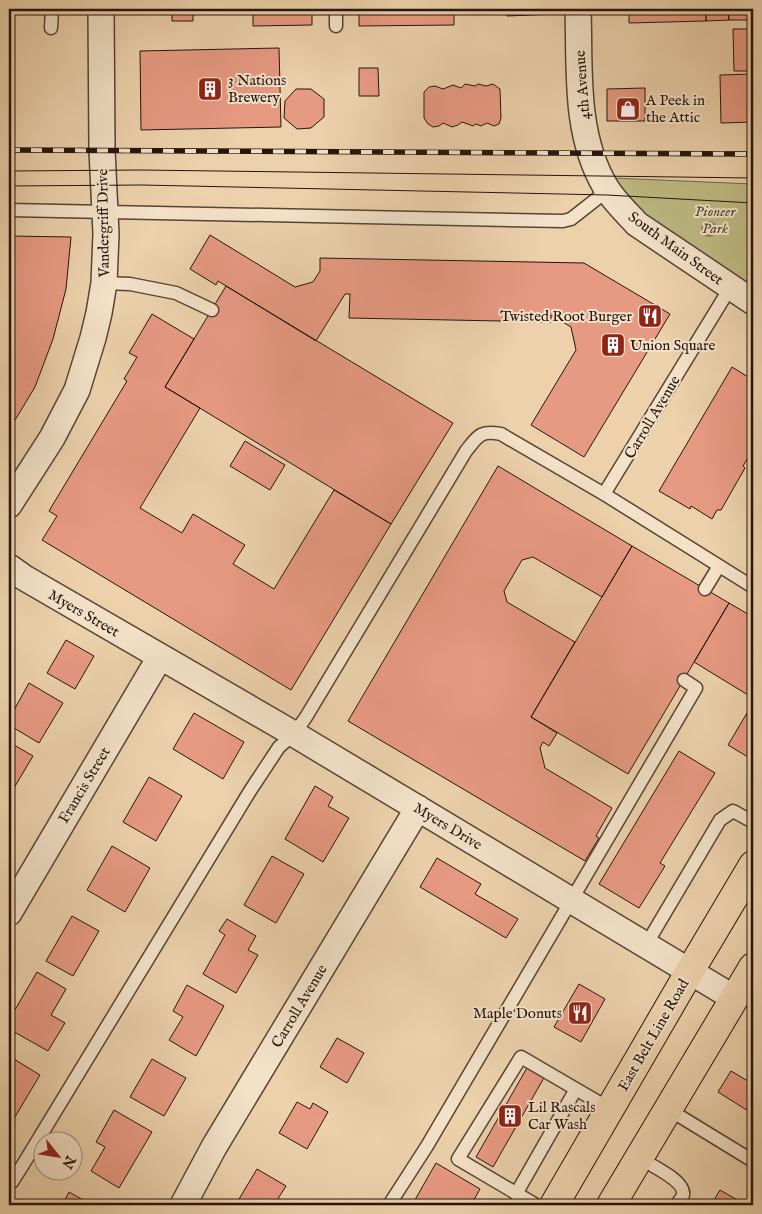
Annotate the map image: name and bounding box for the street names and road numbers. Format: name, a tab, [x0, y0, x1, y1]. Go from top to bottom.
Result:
street label: 4th Avenue	[571, 49, 594, 120]
street label: Vandergriff Drive	[93, 168, 114, 278]
street label: South Main Street	[624, 207, 727, 289]
street label: Carroll Avenue	[620, 372, 685, 462]
street label: Myers Street	[45, 585, 123, 641]
street label: Francis Street	[54, 744, 115, 827]
street label: Myers Drive	[410, 799, 486, 854]
street label: Carroll Avenue	[267, 961, 332, 1051]
street label: East Belt Line Road	[614, 975, 694, 1095]

